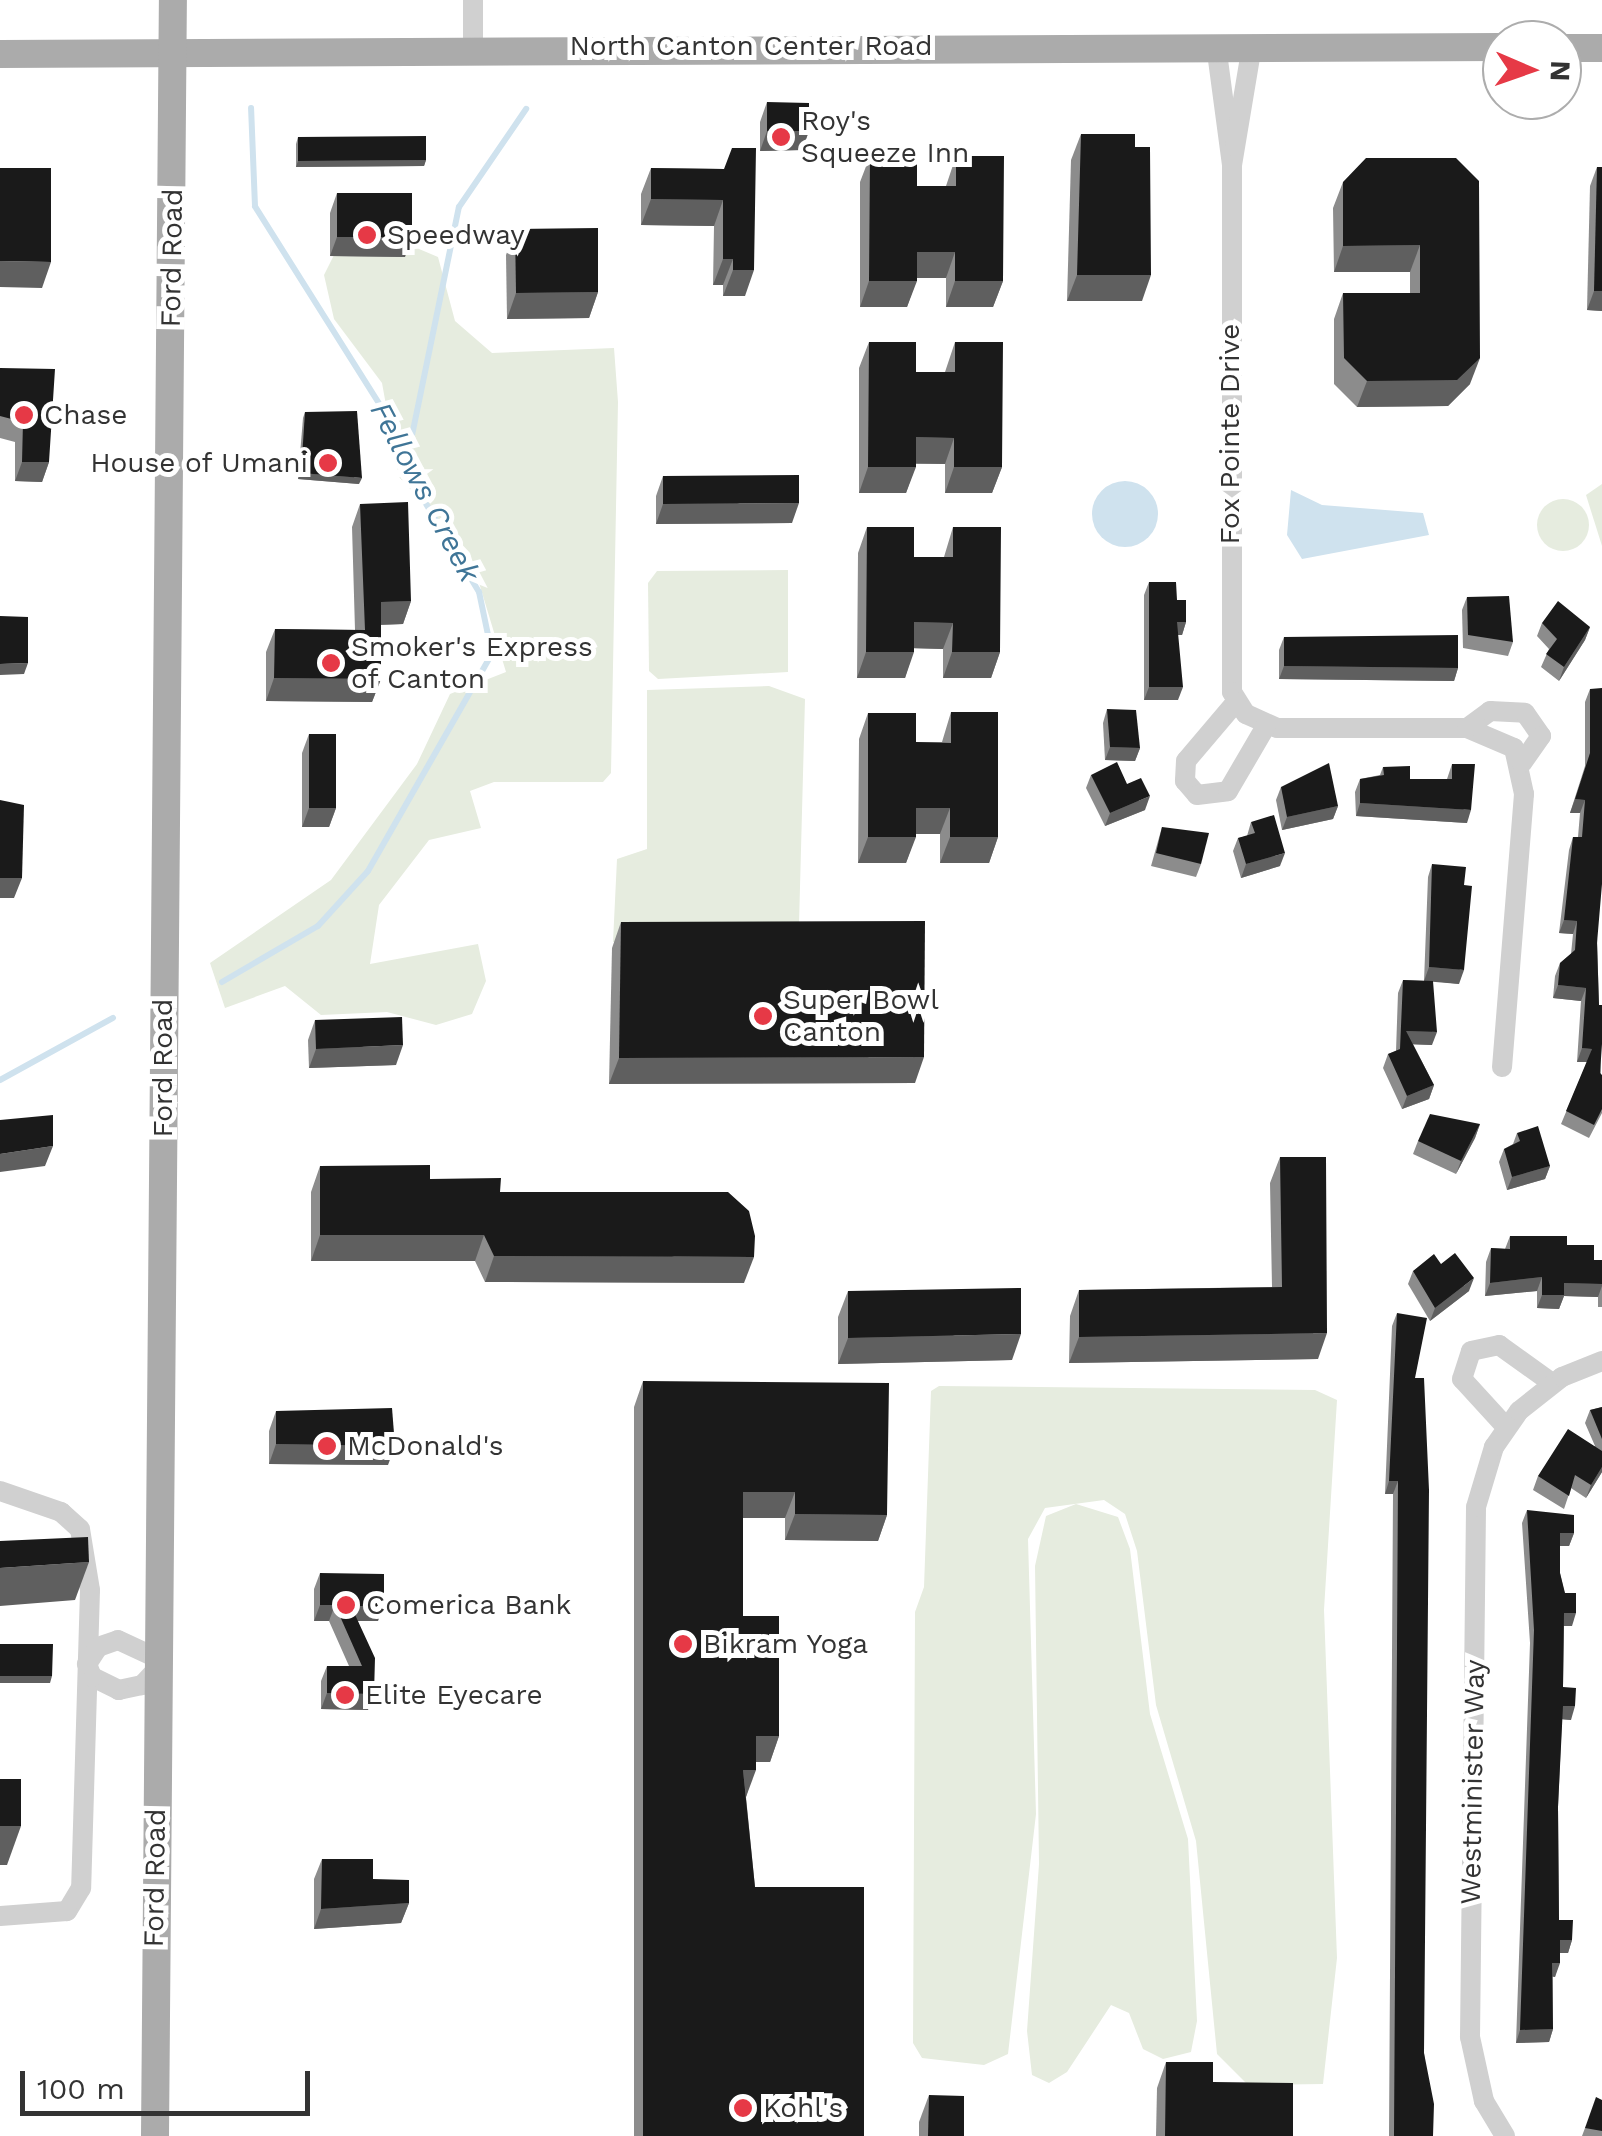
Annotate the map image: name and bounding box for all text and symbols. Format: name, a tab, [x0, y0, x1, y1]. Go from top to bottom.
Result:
north arrow	[1482, 20, 1582, 120]
street label: North Canton Center Road	[569, 29, 933, 63]
text: N	[1544, 60, 1577, 82]
place label: Roy's Squeeze Inn	[801, 104, 969, 170]
marker: Roy's Squeeze Inn	[770, 126, 792, 148]
street label: Ford Road	[154, 188, 190, 328]
place label: Speedway	[387, 218, 525, 252]
marker: Speedway	[356, 224, 378, 246]
street label: Fox Pointe Drive	[1213, 323, 1247, 545]
water label: Fellows Creek	[362, 396, 488, 588]
place label: Chase	[44, 398, 127, 432]
marker: Chase	[13, 404, 35, 426]
place label: House of Umani	[89, 446, 308, 480]
marker: House of Umani	[317, 452, 339, 474]
place label: Smoker's Express of Canton	[351, 630, 593, 696]
marker: Smoker's Express of Canton	[320, 652, 342, 674]
place label: Super Bowl Canton	[783, 983, 939, 1049]
street label: Ford Road	[146, 999, 180, 1137]
marker: Super Bowl Canton	[752, 1005, 774, 1027]
place label: McDonald's	[347, 1429, 504, 1463]
marker: McDonald's	[316, 1435, 338, 1457]
place label: Comerica Bank	[366, 1588, 572, 1622]
marker: Comerica Bank	[335, 1594, 357, 1616]
place label: Bikram Yoga	[703, 1627, 869, 1661]
marker: Bikram Yoga	[672, 1633, 694, 1655]
street label: Westminister Way	[1454, 1659, 1492, 1905]
place label: Elite Eyecare	[365, 1678, 543, 1712]
marker: Elite Eyecare	[334, 1684, 356, 1706]
street label: Ford Road	[137, 1808, 173, 1948]
scale bar	[25, 2051, 315, 2113]
text: 100 m	[37, 2071, 125, 2106]
place label: Kohl's	[763, 2091, 843, 2125]
marker: Kohl's	[732, 2097, 754, 2119]

